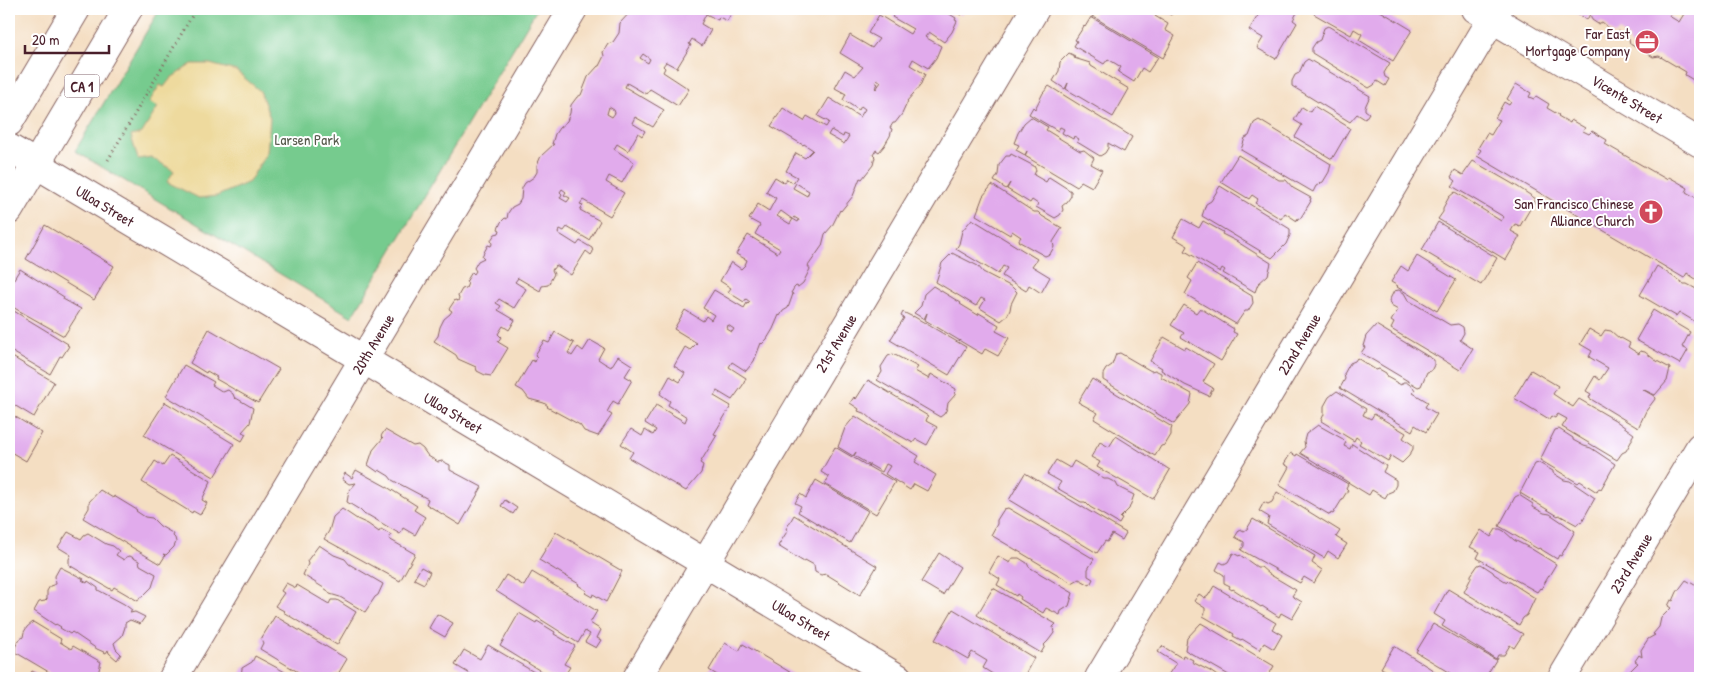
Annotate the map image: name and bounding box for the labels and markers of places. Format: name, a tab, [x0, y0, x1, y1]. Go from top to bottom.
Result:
place label: Far East Mortgage Company	[1526, 23, 1631, 61]
office icon: Far East Mortgage Company	[1634, 29, 1660, 55]
place label: San Francisco Chinese Alliance Church	[1514, 193, 1634, 231]
church icon: San Francisco Chinese Alliance Church	[1638, 199, 1664, 225]

